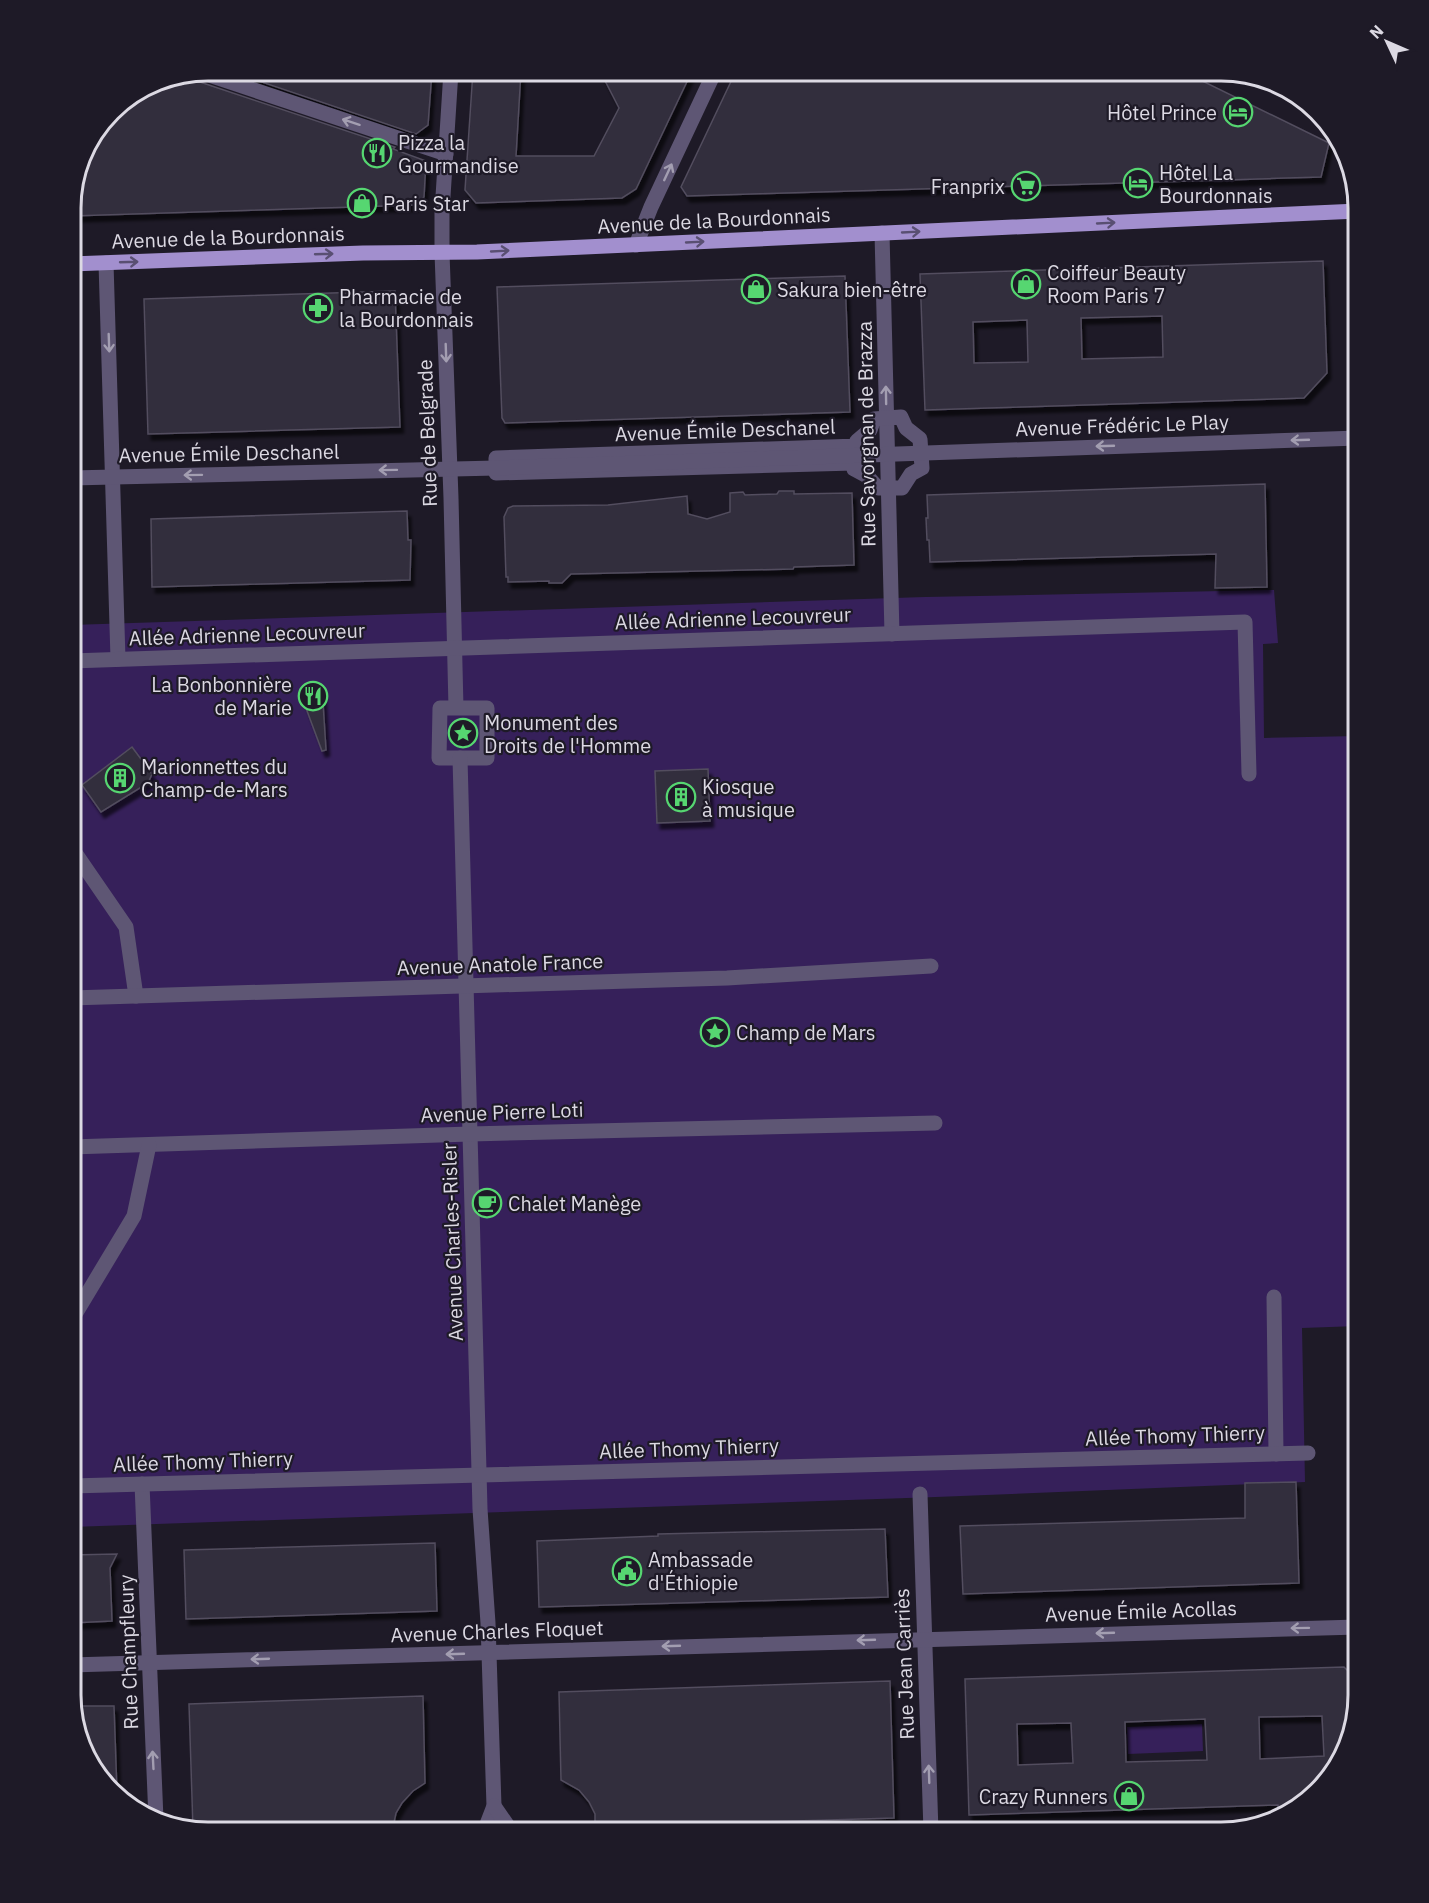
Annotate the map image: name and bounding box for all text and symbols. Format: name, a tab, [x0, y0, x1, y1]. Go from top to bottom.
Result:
north arrow	[1357, 12, 1417, 72]
text: N	[1365, 20, 1387, 43]
hotel icon: Hôtel Prince	[1222, 96, 1254, 128]
place label: Hôtel Prince	[1107, 99, 1217, 126]
one-way arrow	[342, 116, 361, 127]
place label: Pizza la Gourmandise	[398, 129, 519, 179]
restaurant icon: Pizza la Gourmandise	[361, 137, 393, 169]
place label: Hôtel La Bourdonnais	[1159, 159, 1273, 209]
one-way arrow	[662, 163, 674, 181]
hotel icon: Hôtel La Bourdonnais	[1122, 167, 1154, 199]
supermarket icon: Franprix	[1010, 170, 1042, 202]
place label: Franprix	[931, 173, 1005, 200]
shop icon: Paris Star	[346, 187, 378, 219]
place label: Paris Star	[383, 190, 469, 217]
street label: Avenue de la Bourdonnais	[597, 200, 831, 240]
one-way arrow	[1095, 217, 1115, 228]
street label: Avenue de la Bourdonnais	[111, 219, 345, 255]
one-way arrow	[900, 226, 920, 237]
one-way arrow	[685, 236, 705, 247]
one-way arrow	[490, 246, 510, 257]
one-way arrow	[314, 249, 334, 260]
one-way arrow	[119, 257, 139, 268]
place label: Coiffeur Beauty Room Paris 7	[1047, 259, 1186, 309]
shop icon: Coiffeur Beauty Room Paris 7	[1010, 268, 1042, 300]
shop icon: Sakura bien-être	[740, 273, 772, 305]
place label: Sakura bien-être	[777, 276, 927, 303]
place label: Pharmacie de la Bourdonnais	[339, 283, 474, 333]
pharmacy icon: Pharmacie de la Bourdonnais	[302, 292, 334, 324]
street label: Rue Savorgnan de Brazza	[851, 320, 881, 547]
one-way arrow	[103, 332, 114, 352]
one-way arrow	[440, 343, 451, 363]
street label: Rue de Belgrade	[411, 359, 443, 507]
one-way arrow	[880, 386, 892, 406]
street label: Avenue Frédéric Le Play	[1015, 408, 1229, 442]
street label: Avenue Émile Deschanel	[614, 413, 836, 447]
one-way arrow	[1291, 434, 1311, 445]
street label: Avenue Émile Deschanel	[118, 438, 340, 468]
one-way arrow	[1096, 441, 1116, 452]
one-way arrow	[379, 465, 399, 476]
one-way arrow	[184, 469, 204, 480]
street label: Allée Adrienne Lecouvreur	[614, 600, 852, 636]
street label: Allée Adrienne Lecouvreur	[128, 616, 366, 652]
place label: La Bonbonnière de Marie	[151, 671, 292, 721]
restaurant icon: La Bonbonnière de Marie	[297, 680, 329, 712]
place label: Monument des Droits de l'Homme	[484, 709, 651, 759]
place icon: Monument des Droits de l'Homme	[447, 717, 479, 749]
place label: Marionnettes du Champ-de-Mars	[141, 753, 288, 803]
building icon: Marionnettes du Champ-de-Mars	[104, 762, 136, 794]
place label: Kiosque à musique	[702, 773, 795, 823]
building icon: Kiosque à musique	[665, 781, 697, 813]
street label: Avenue Anatole France	[396, 947, 604, 981]
place icon: Champ de Mars	[699, 1016, 731, 1048]
place label: Champ de Mars	[736, 1019, 876, 1046]
street label: Avenue Pierre Loti	[420, 1096, 584, 1128]
street label: Avenue Charles-Risler	[435, 1142, 469, 1342]
cafe icon: Chalet Manège	[471, 1187, 503, 1219]
place label: Chalet Manège	[508, 1190, 641, 1217]
street label: Allée Thomy Thierry	[1085, 1418, 1265, 1452]
street label: Allée Thomy Thierry	[599, 1431, 779, 1465]
street label: Allée Thomy Thierry	[113, 1444, 293, 1478]
place label: Ambassade d'Éthiopie	[648, 1546, 753, 1596]
public building icon: Ambassade d'Éthiopie	[611, 1555, 643, 1587]
street label: Rue Champfleury	[112, 1574, 144, 1730]
street label: Rue Jean Carriès	[888, 1588, 920, 1740]
street label: Avenue Émile Acollas	[1045, 1594, 1237, 1628]
street label: Avenue Charles Floquet	[390, 1614, 604, 1648]
one-way arrow	[1291, 1622, 1311, 1634]
one-way arrow	[1096, 1627, 1116, 1639]
one-way arrow	[856, 1634, 876, 1645]
one-way arrow	[661, 1641, 681, 1652]
one-way arrow	[446, 1648, 466, 1659]
one-way arrow	[251, 1653, 271, 1665]
one-way arrow	[147, 1751, 159, 1771]
one-way arrow	[923, 1765, 934, 1785]
shop icon: Crazy Runners	[1113, 1780, 1145, 1812]
place label: Crazy Runners	[979, 1783, 1108, 1810]

